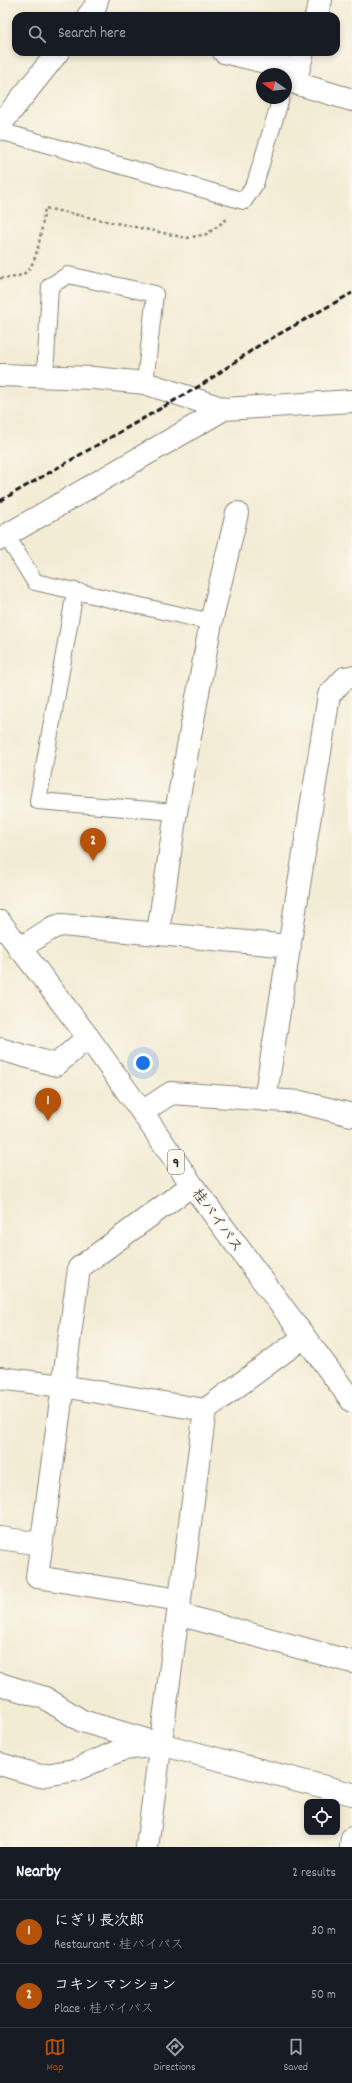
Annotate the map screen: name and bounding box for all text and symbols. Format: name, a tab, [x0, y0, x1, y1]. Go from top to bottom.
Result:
search box	[12, 12, 340, 56]
icon: search	[26, 23, 48, 45]
text: Search here	[58, 23, 126, 45]
north arrow	[256, 68, 292, 104]
pin: 2	[80, 828, 106, 861]
your location	[133, 1053, 153, 1073]
pin: 1	[35, 1088, 61, 1121]
road number: 9	[168, 1150, 184, 1174]
street label: 桂バイパス	[186, 1184, 247, 1258]
map controls	[304, 1799, 340, 1835]
button: locate	[304, 1799, 340, 1835]
text: Nearby	[16, 1861, 60, 1885]
text: 2 results	[292, 1864, 336, 1883]
text: にぎり長次郎	[54, 1911, 144, 1933]
text: 1	[28, 1922, 30, 1941]
text: 30 m	[311, 1922, 336, 1941]
text: Restaurant · 桂バイパス	[54, 1936, 183, 1955]
text: コキン マンション	[54, 1975, 176, 1997]
text: 2	[26, 1986, 32, 2005]
text: 50 m	[311, 1986, 336, 2005]
text: Place · 桂バイパス	[54, 2000, 154, 2019]
tab: Map	[44, 2036, 66, 2076]
tab: Directions	[154, 2036, 196, 2076]
tab: Saved	[283, 2036, 308, 2076]

